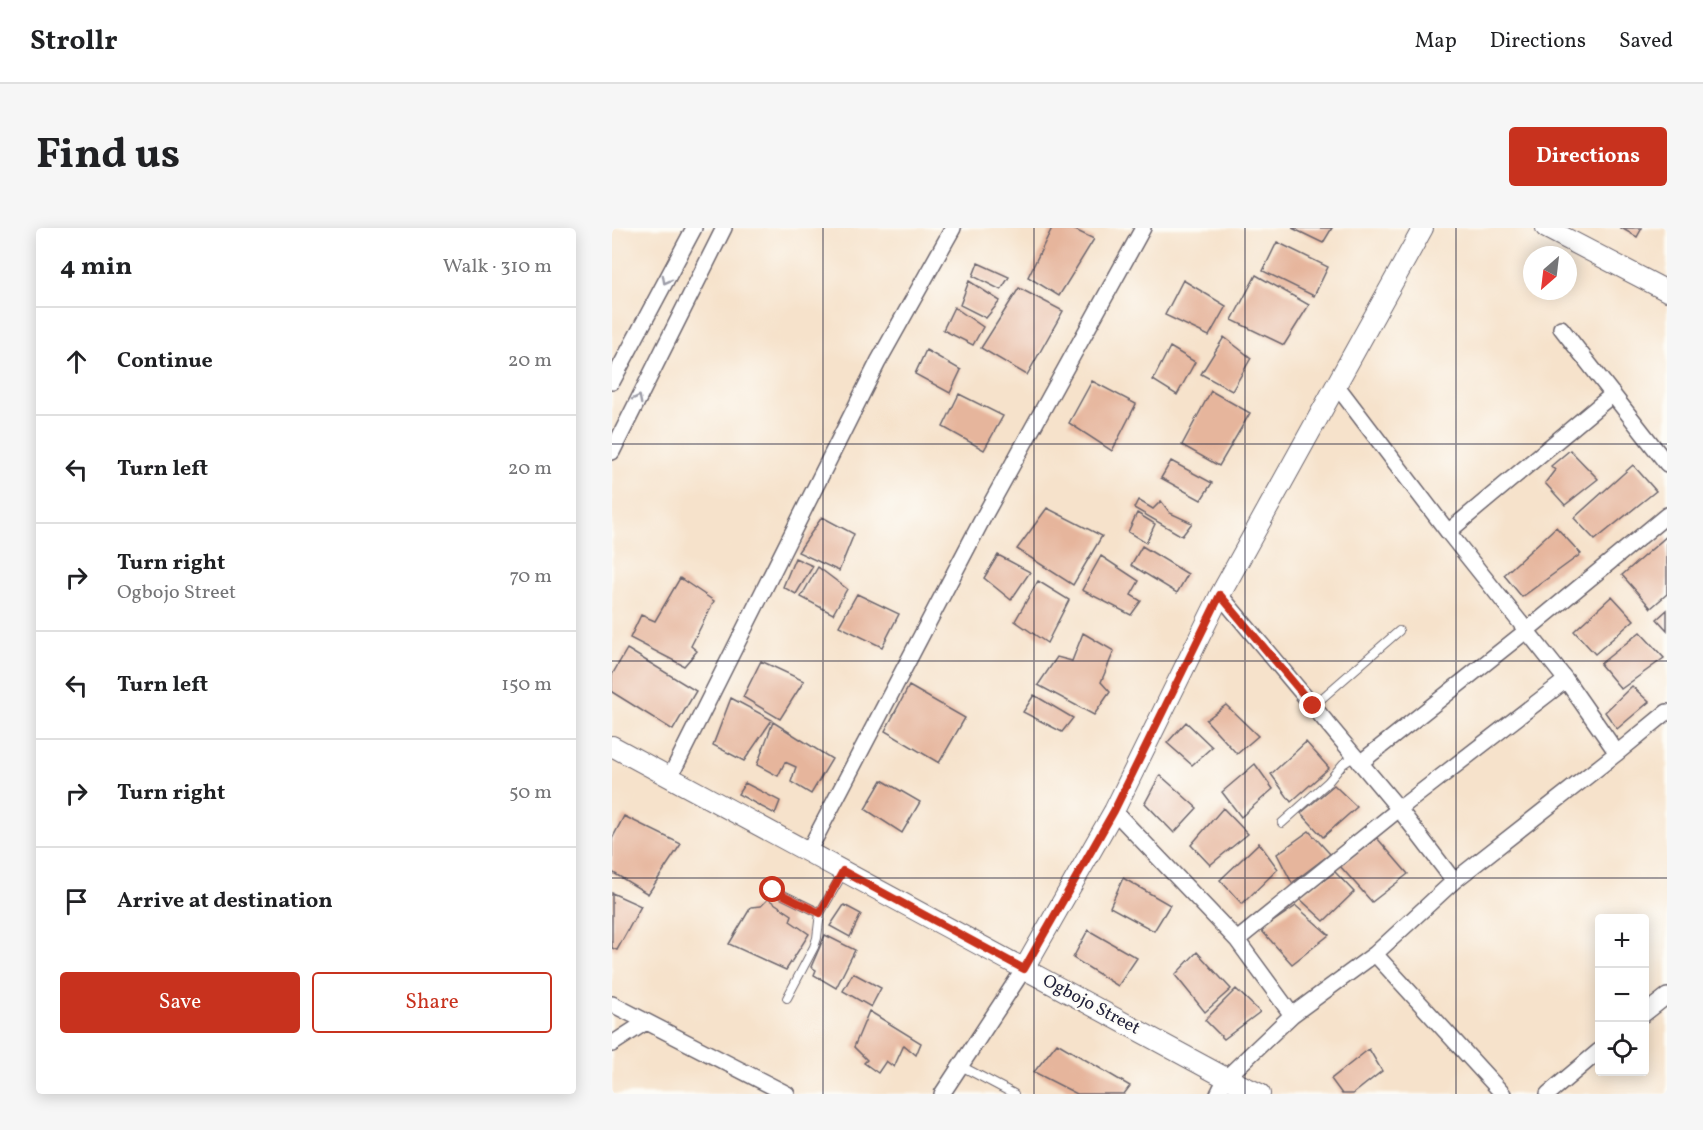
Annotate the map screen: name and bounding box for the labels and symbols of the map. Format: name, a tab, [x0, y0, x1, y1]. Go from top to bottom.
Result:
north arrow	[1523, 246, 1577, 300]
one-way arrow	[662, 273, 673, 284]
one-way arrow	[631, 395, 643, 406]
route end	[1299, 692, 1325, 718]
route start	[759, 876, 785, 902]
street label: Ogbojo Street	[1038, 969, 1144, 1041]

